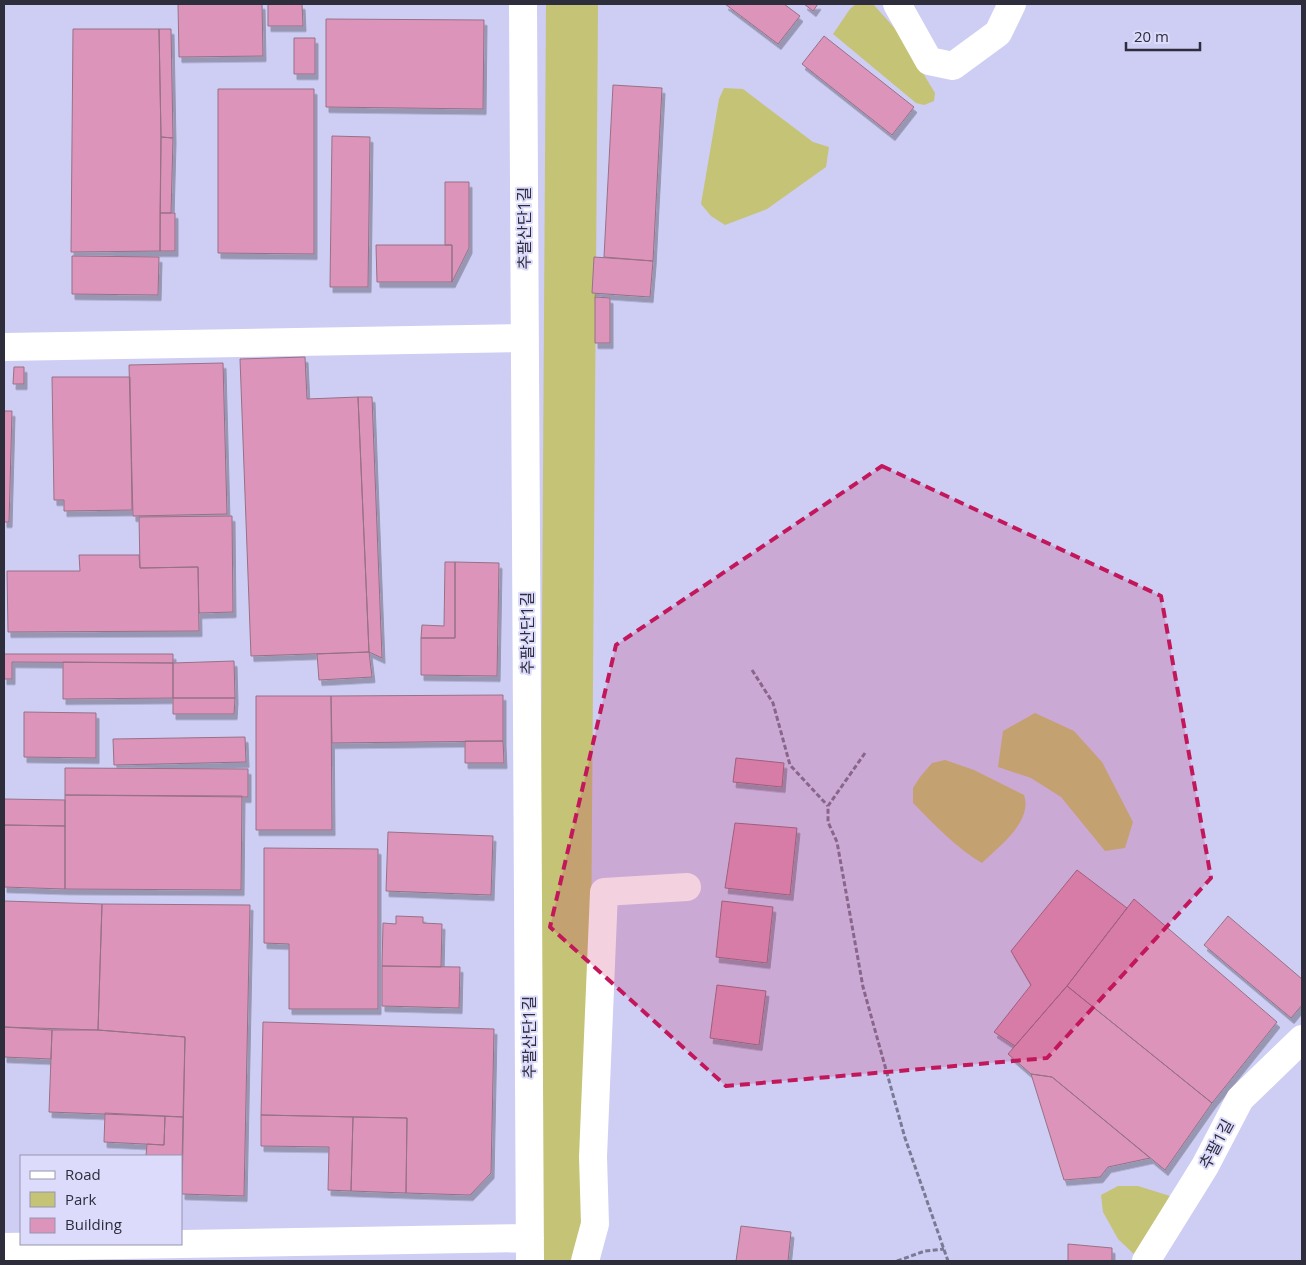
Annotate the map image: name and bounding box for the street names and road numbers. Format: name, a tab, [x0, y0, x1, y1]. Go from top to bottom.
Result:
street label: 추팔산단1길	[513, 187, 535, 269]
street label: 추팔산단1길	[516, 592, 538, 674]
street label: 추팔산단1길	[518, 996, 540, 1078]
street label: 추팔1길	[1194, 1115, 1238, 1173]

